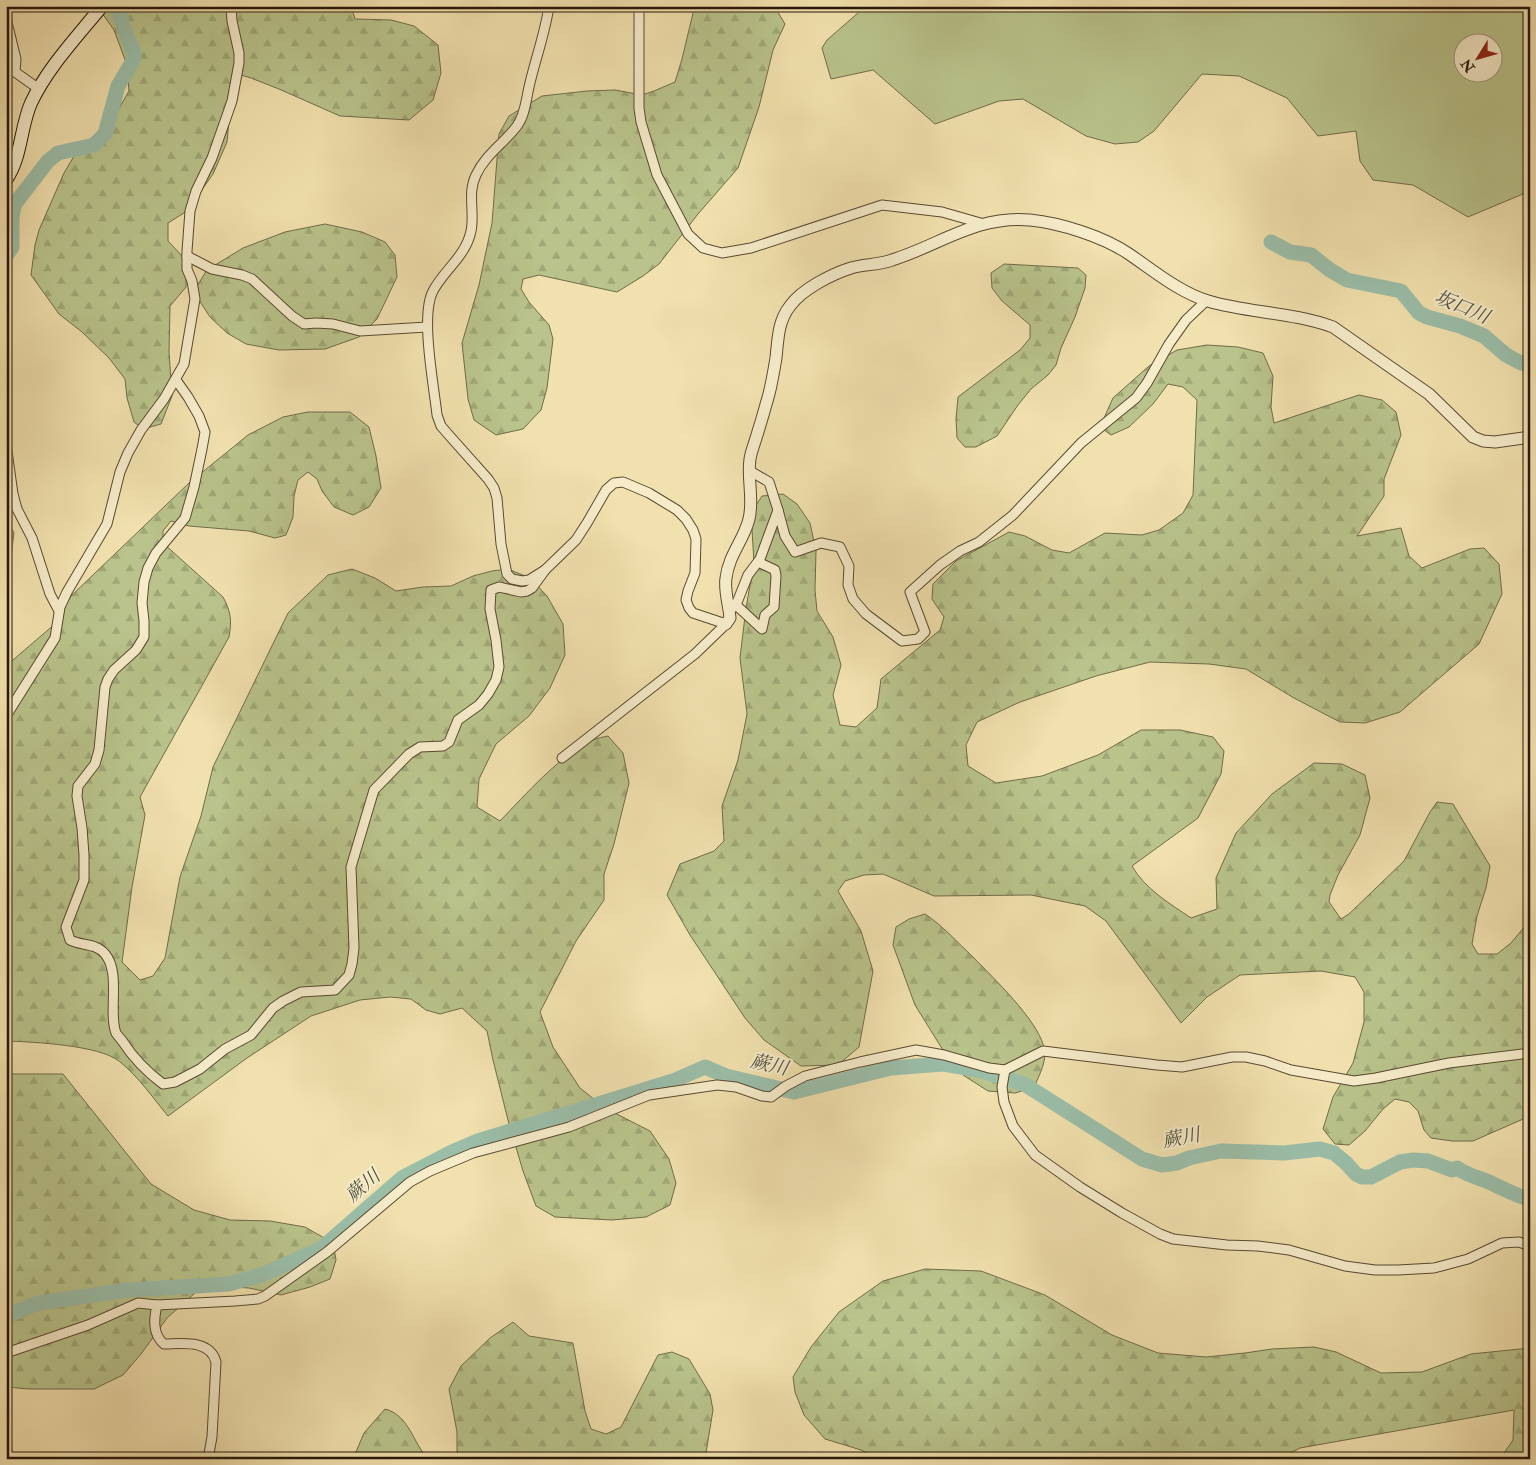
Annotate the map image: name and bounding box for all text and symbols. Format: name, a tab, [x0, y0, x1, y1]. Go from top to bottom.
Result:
north arrow	[1454, 32, 1504, 82]
text: N	[1457, 55, 1479, 76]
water label: 坂口川	[1431, 285, 1495, 330]
water label: 蕨川	[748, 1049, 792, 1081]
water label: 蕨川	[1160, 1122, 1204, 1153]
water label: 蕨川	[341, 1163, 387, 1208]

